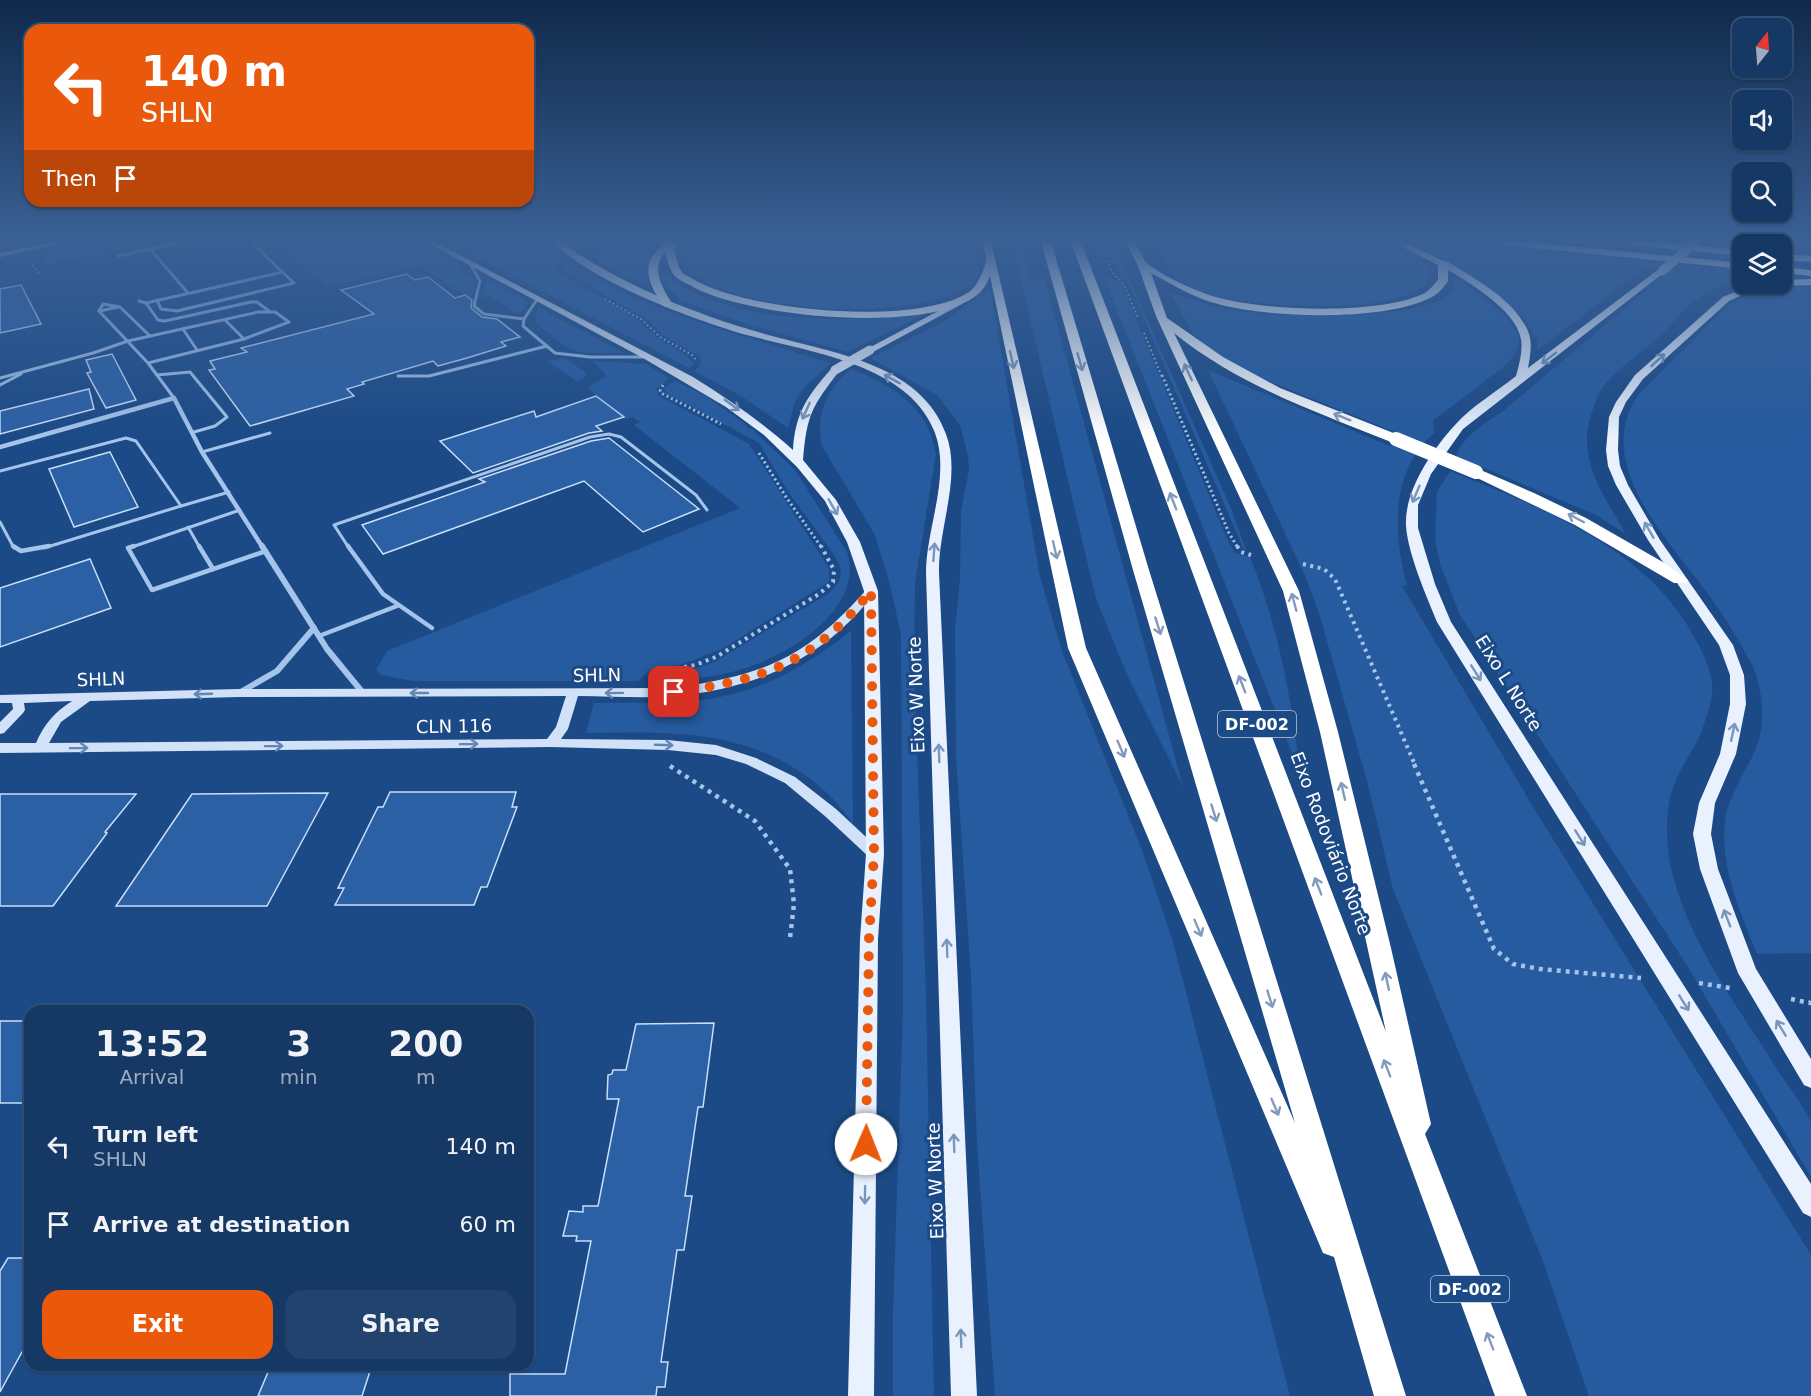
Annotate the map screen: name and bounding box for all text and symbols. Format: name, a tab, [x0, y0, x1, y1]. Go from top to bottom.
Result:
north arrow	[1732, 18, 1792, 78]
map controls	[1732, 18, 1792, 294]
text: 140 m	[141, 47, 287, 96]
icon: left	[42, 48, 120, 126]
button: sound	[1732, 90, 1792, 150]
text: SHLN	[141, 97, 214, 128]
icon: arrive	[109, 162, 142, 195]
button: search	[1732, 162, 1792, 222]
text: Then	[42, 166, 97, 191]
button: layers	[1732, 234, 1792, 294]
one-way arrow	[1007, 350, 1018, 369]
one-way arrow	[1541, 351, 1557, 364]
one-way arrow	[1075, 352, 1086, 371]
one-way arrow	[1650, 353, 1665, 367]
one-way arrow	[1181, 364, 1193, 382]
one-way arrow	[884, 373, 901, 385]
one-way arrow	[723, 399, 739, 411]
one-way arrow	[799, 401, 811, 419]
one-way arrow	[1333, 411, 1351, 422]
one-way arrow	[1410, 484, 1421, 502]
one-way arrow	[1167, 493, 1178, 511]
one-way arrow	[828, 498, 840, 515]
one-way arrow	[1567, 512, 1585, 523]
one-way arrow	[1642, 522, 1654, 539]
one-way arrow	[1050, 541, 1062, 560]
one-way arrow	[928, 542, 939, 562]
one-way arrow	[1288, 593, 1299, 612]
one-way arrow	[1153, 616, 1164, 635]
street label: Eixo L Norte	[1471, 631, 1547, 735]
street label: Eixo W Norte	[903, 636, 929, 754]
street label: SHLN	[573, 664, 621, 686]
one-way arrow	[1471, 664, 1483, 681]
pin	[648, 666, 699, 717]
street label: SHLN	[76, 668, 126, 690]
icon: arrive	[657, 675, 690, 708]
one-way arrow	[1235, 675, 1246, 694]
one-way arrow	[409, 687, 429, 699]
one-way arrow	[604, 687, 624, 699]
one-way arrow	[193, 689, 213, 700]
road number: DF-002	[1218, 711, 1296, 737]
street label: CLN 116	[416, 715, 492, 737]
one-way arrow	[1728, 723, 1739, 742]
one-way arrow	[459, 738, 479, 750]
one-way arrow	[1116, 739, 1127, 758]
one-way arrow	[264, 740, 284, 752]
one-way arrow	[654, 740, 674, 751]
one-way arrow	[69, 742, 89, 754]
one-way arrow	[934, 743, 945, 763]
street label: Eixo Rodoviário Norte	[1286, 749, 1376, 937]
one-way arrow	[1337, 782, 1348, 801]
one-way arrow	[1209, 803, 1220, 822]
one-way arrow	[1574, 829, 1586, 846]
one-way arrow	[1312, 877, 1323, 896]
one-way arrow	[1721, 909, 1732, 928]
one-way arrow	[1193, 918, 1204, 937]
one-way arrow	[941, 938, 952, 958]
one-way arrow	[1381, 972, 1392, 991]
one-way arrow	[1265, 989, 1276, 1008]
one-way arrow	[1678, 994, 1690, 1011]
one-way arrow	[1774, 1020, 1786, 1037]
text: 13:52	[95, 1023, 209, 1064]
text: 3	[286, 1023, 311, 1064]
text: 200	[388, 1023, 463, 1064]
one-way arrow	[1381, 1060, 1392, 1078]
text: Arrival	[119, 1065, 184, 1089]
text: min	[280, 1065, 318, 1089]
text: m	[416, 1065, 436, 1089]
one-way arrow	[1270, 1098, 1281, 1116]
position arrow	[834, 1112, 898, 1176]
text: Turn left	[93, 1122, 198, 1147]
street label: Eixo W Norte	[922, 1122, 948, 1240]
icon: left	[42, 1130, 75, 1163]
one-way arrow	[948, 1133, 960, 1153]
text: 140 m	[446, 1134, 516, 1159]
text: SHLN	[93, 1147, 147, 1171]
one-way arrow	[859, 1185, 870, 1205]
icon: arrive	[42, 1208, 75, 1241]
text: Arrive at destination	[93, 1212, 350, 1237]
text: 60 m	[460, 1212, 516, 1237]
road number: DF-002	[1431, 1276, 1509, 1302]
button: Exit	[42, 1290, 273, 1359]
button: Share	[285, 1290, 516, 1359]
one-way arrow	[956, 1328, 967, 1348]
one-way arrow	[1484, 1332, 1495, 1351]

